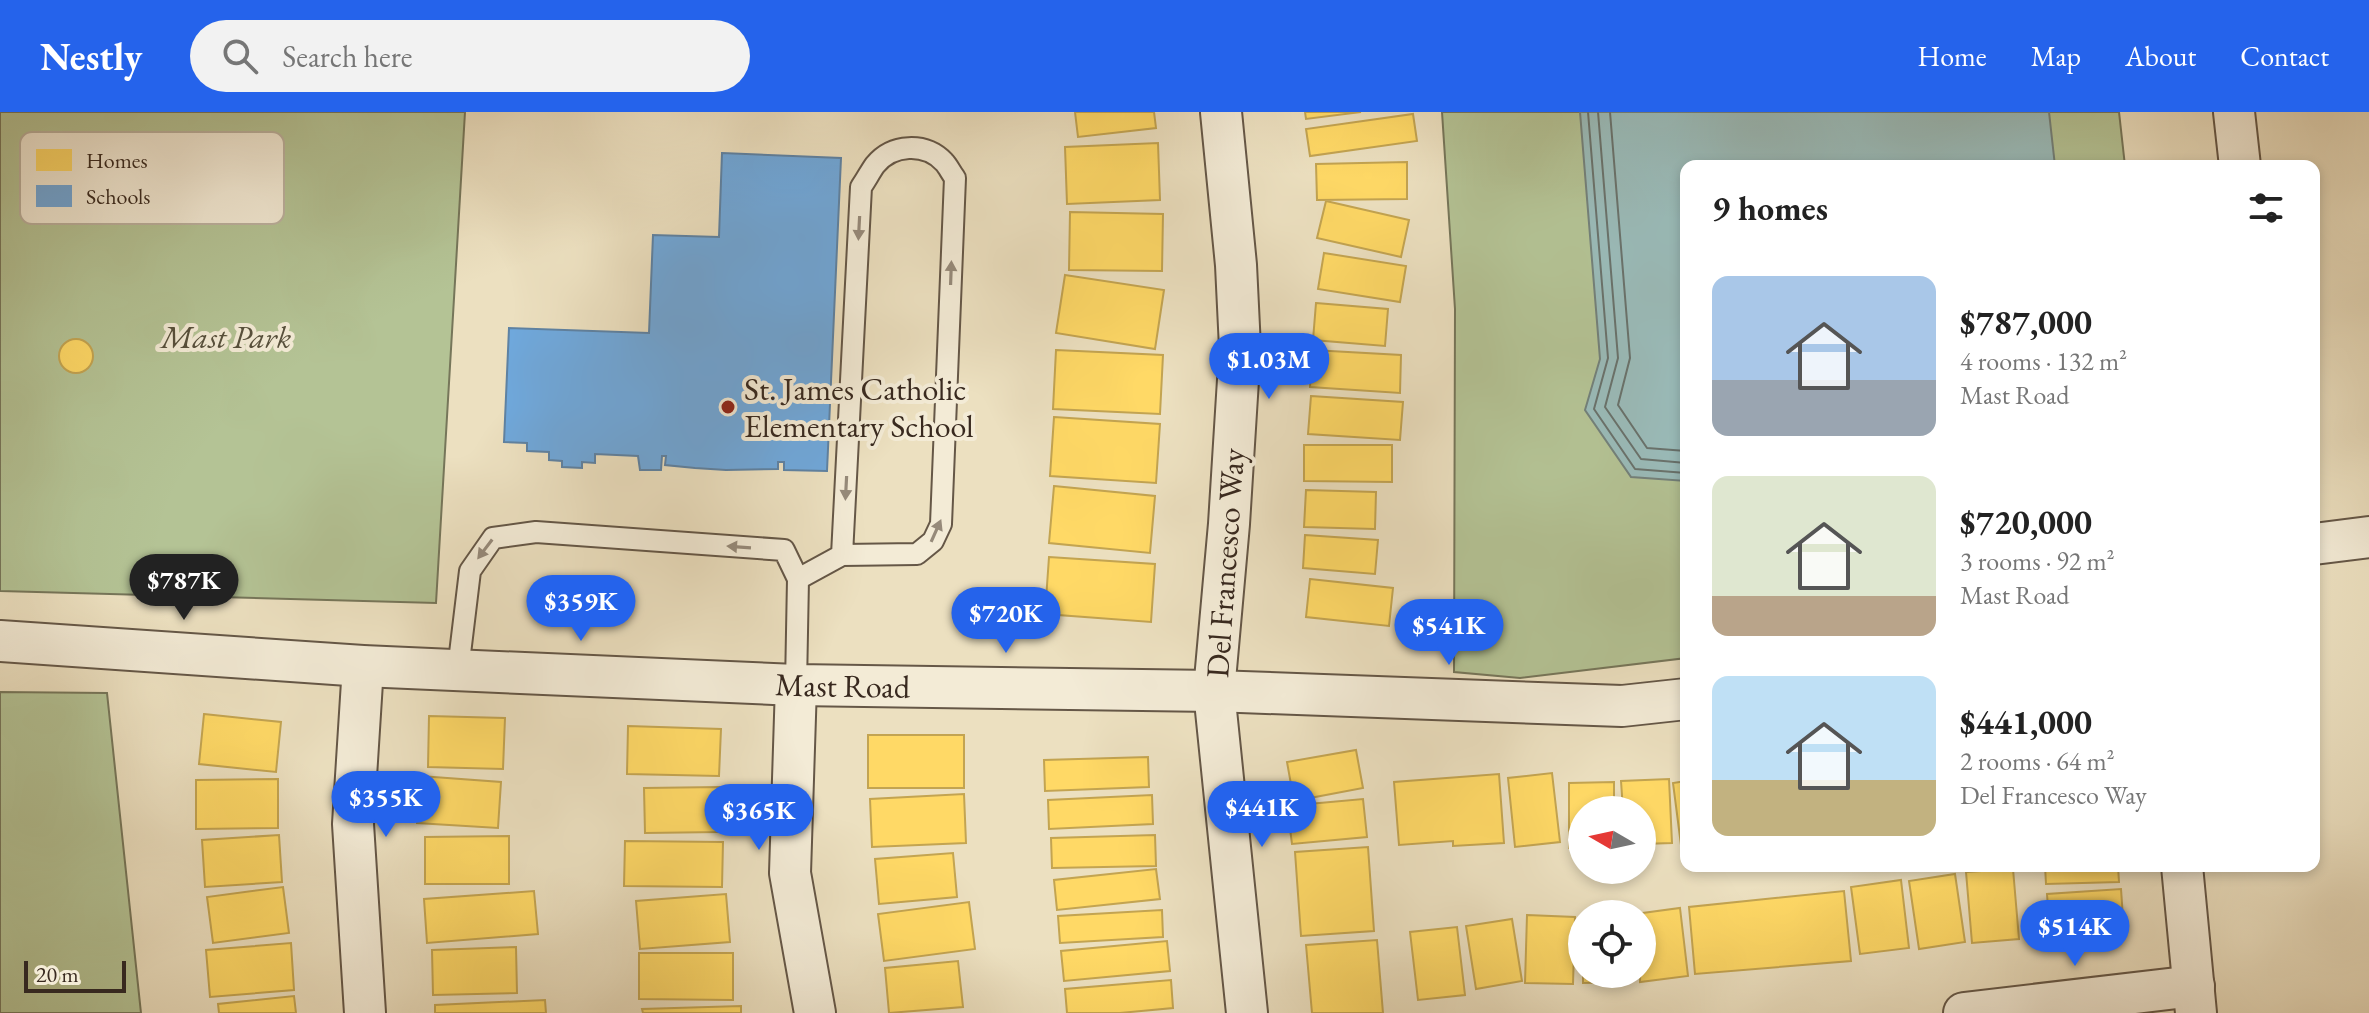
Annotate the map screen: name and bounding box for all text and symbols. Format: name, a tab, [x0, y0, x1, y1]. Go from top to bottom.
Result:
search box	[190, 20, 750, 92]
text: Nestly	[40, 32, 142, 81]
icon: search	[218, 34, 262, 78]
text: Search here	[282, 37, 412, 76]
text: Home	[1917, 38, 1987, 74]
text: Map	[2031, 38, 2081, 74]
text: About	[2125, 38, 2196, 74]
text: Contact	[2240, 38, 2329, 74]
legend	[20, 132, 284, 224]
text: Homes	[86, 146, 148, 175]
text: Schools	[86, 182, 150, 211]
text: 9 homes	[1712, 186, 1828, 230]
icon: filters	[2244, 186, 2288, 230]
one-way arrow	[852, 216, 865, 241]
one-way arrow	[945, 260, 958, 285]
text: $787,000	[1960, 300, 2092, 344]
icon: home	[1776, 308, 1872, 404]
park label: Mast Park	[159, 316, 292, 358]
pin: $1.03M	[1204, 333, 1334, 401]
text: $1.03M	[1227, 342, 1311, 376]
text: 4 rooms · 132 m²	[1960, 344, 2127, 378]
place label: St. James Catholic Elementary School	[744, 368, 974, 447]
text: Mast Road	[1960, 378, 2069, 412]
marker: St. James Catholic Elementary School	[719, 398, 737, 416]
street label: Del Francesco Way	[1196, 446, 1254, 679]
one-way arrow	[840, 476, 853, 501]
text: $720,000	[1960, 500, 2092, 544]
icon: home	[1776, 508, 1872, 604]
one-way arrow	[929, 519, 942, 543]
one-way arrow	[478, 539, 494, 560]
one-way arrow	[726, 540, 751, 553]
text: 3 rooms · 92 m²	[1960, 544, 2115, 578]
pin: $787K	[128, 554, 240, 622]
text: $787K	[147, 563, 221, 597]
pin: $359K	[525, 575, 637, 643]
text: Mast Road	[1960, 578, 2069, 612]
text: $359K	[544, 584, 618, 618]
pin: $720K	[950, 587, 1062, 655]
text: $720K	[969, 596, 1043, 630]
pin: $541K	[1393, 599, 1505, 667]
text: $541K	[1412, 608, 1486, 642]
street label: Mast Road	[774, 663, 911, 708]
text: $441,000	[1960, 700, 2092, 744]
icon: home	[1776, 708, 1872, 804]
text: 2 rooms · 64 m²	[1960, 744, 2115, 778]
pin: $355K	[330, 771, 442, 839]
text: Del Francesco Way	[1960, 778, 2147, 812]
text: $355K	[349, 780, 423, 814]
pin: $441K	[1206, 781, 1318, 849]
pin: $365K	[703, 784, 815, 852]
text: $441K	[1225, 790, 1299, 824]
text: $365K	[722, 793, 796, 827]
north arrow	[1568, 796, 1656, 884]
map controls	[1568, 796, 1656, 988]
button: locate	[1568, 900, 1656, 988]
pin: $514K	[2019, 900, 2131, 968]
text: $514K	[2038, 909, 2112, 943]
scale bar	[24, 957, 126, 993]
text: 20 m	[36, 960, 79, 989]

